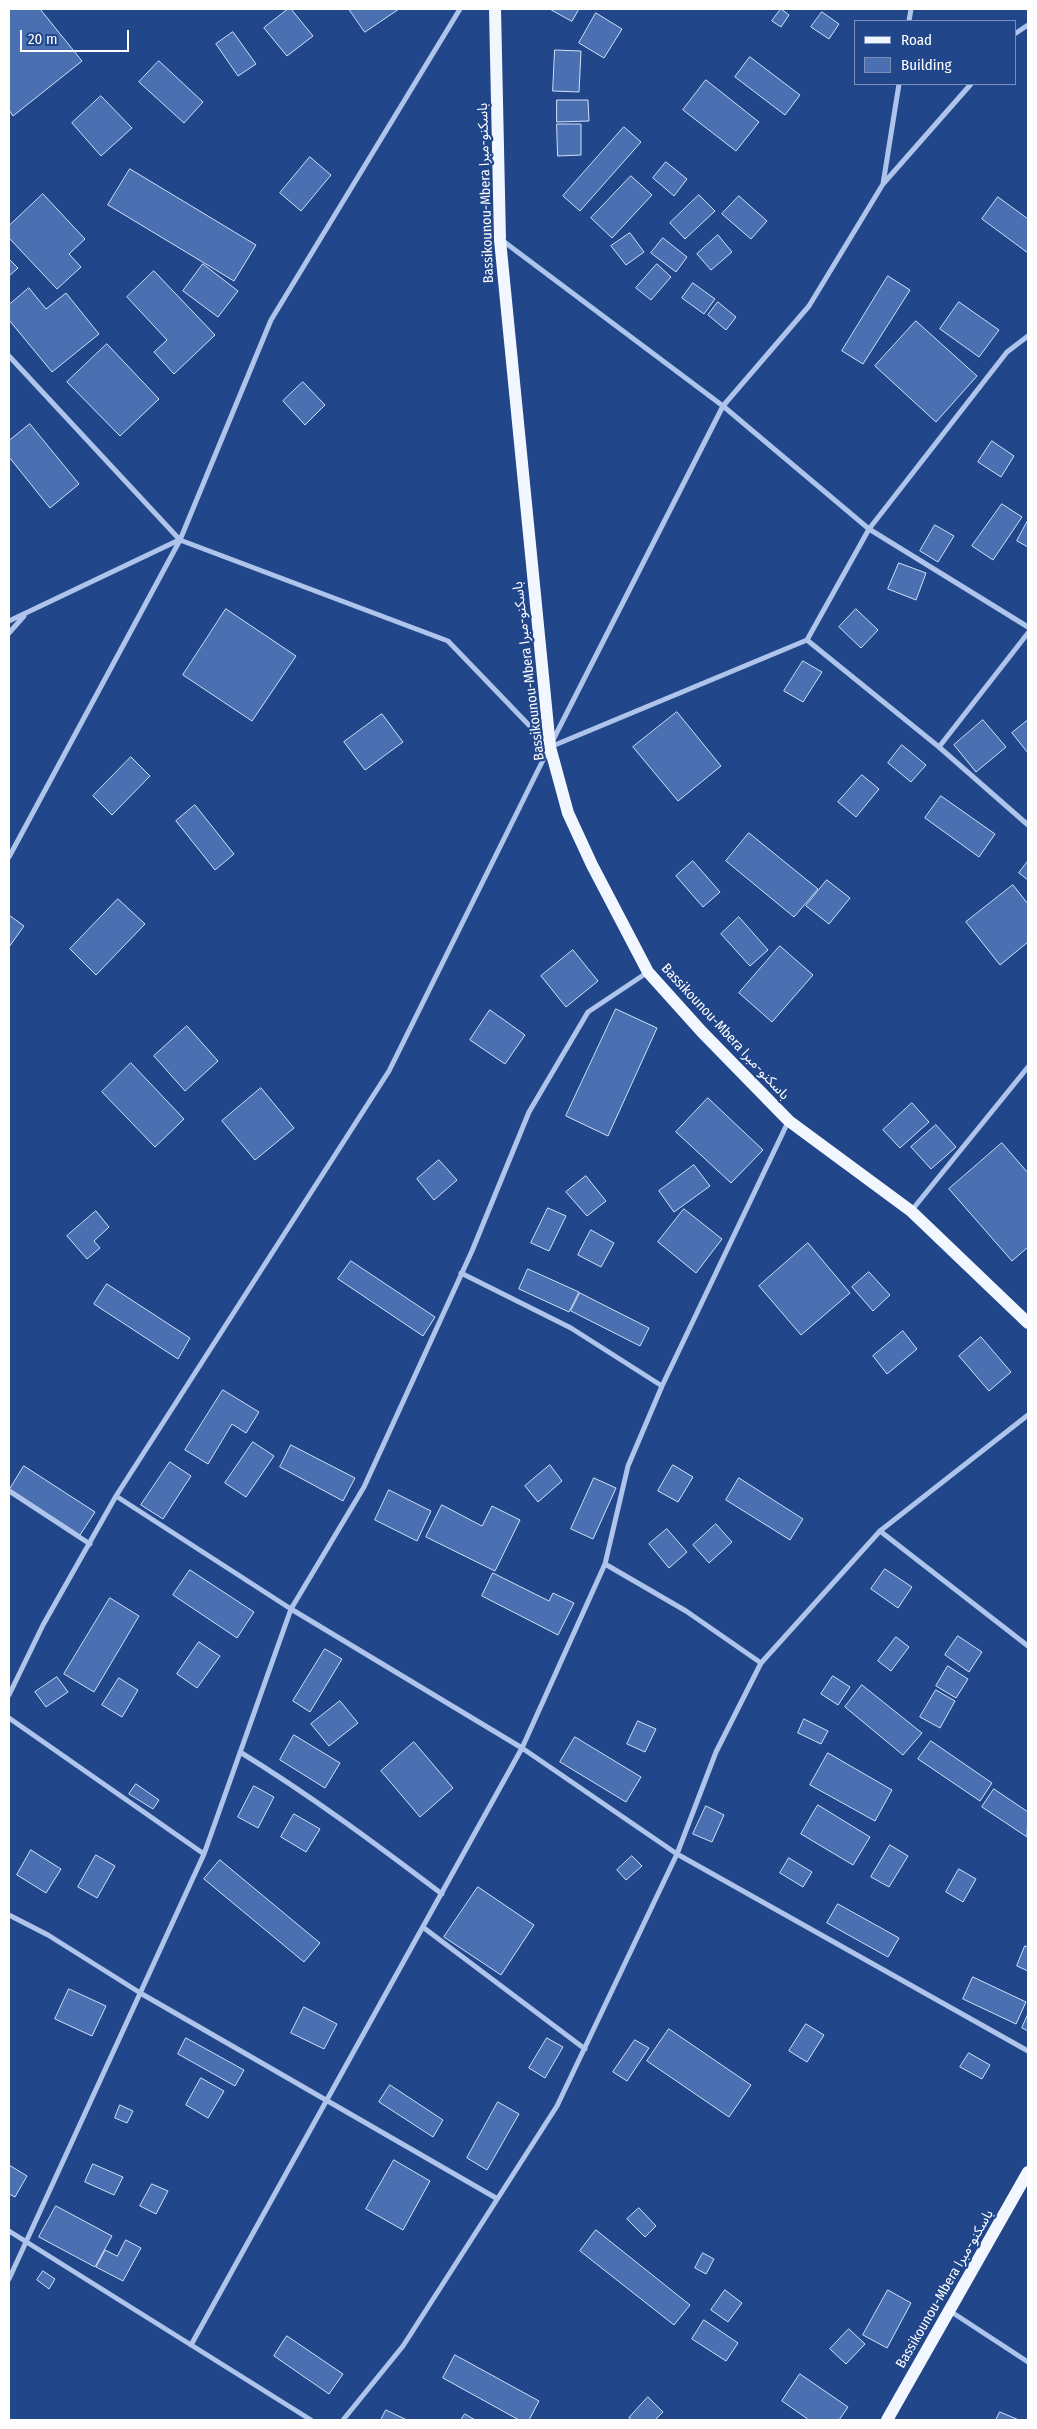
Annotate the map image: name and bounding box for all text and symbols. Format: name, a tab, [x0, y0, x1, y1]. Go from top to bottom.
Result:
scale bar	[22, 20, 131, 52]
legend	[854, 20, 1017, 85]
text: 20 m	[28, 30, 58, 48]
text: Road	[901, 31, 932, 49]
text: Building	[901, 56, 952, 74]
street label: Bassikounou-Mbera باسكنو-مبرا	[474, 103, 498, 283]
street label: Bassikounou-Mbera باسكنو-مبرا	[510, 581, 548, 761]
street label: Bassikounou-Mbera باسكنو-مبرا	[657, 960, 793, 1104]
street label: Bassikounou-Mbera باسكنو-مبرا	[893, 2207, 997, 2371]

